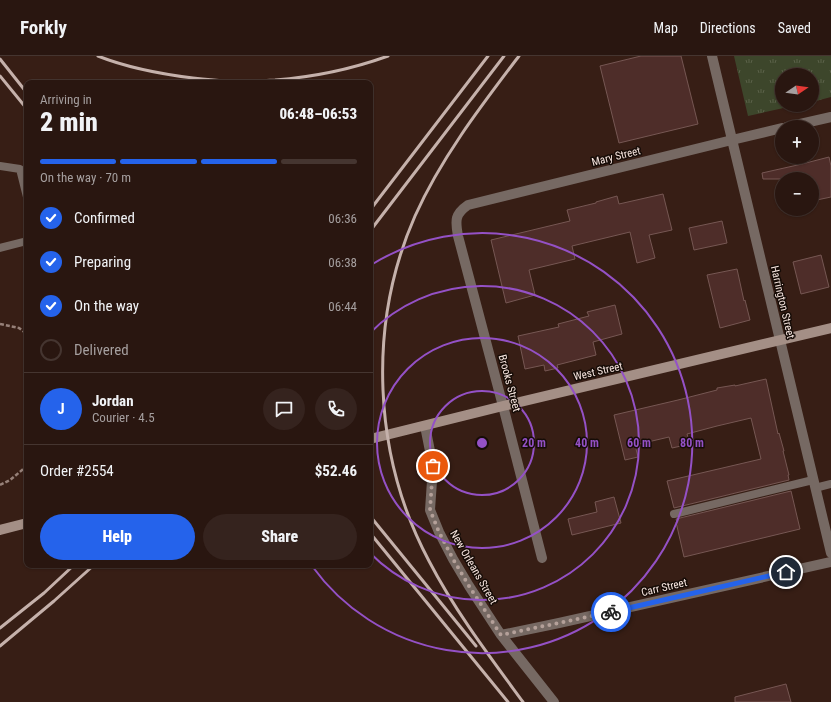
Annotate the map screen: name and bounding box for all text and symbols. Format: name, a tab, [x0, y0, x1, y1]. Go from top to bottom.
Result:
text: Forkly	[20, 16, 67, 39]
text: Map	[654, 20, 678, 36]
text: Directions	[700, 20, 756, 36]
text: Saved	[778, 20, 811, 36]
north arrow	[775, 68, 819, 112]
map controls	[775, 68, 819, 216]
text: Arriving in	[40, 92, 92, 107]
text: 06:48–06:53	[279, 105, 357, 123]
text: 2 min	[40, 107, 98, 137]
button: +	[775, 120, 819, 164]
street label: Mary Street	[590, 144, 642, 169]
text: On the way · 70 m	[40, 170, 131, 185]
button: −	[775, 172, 819, 216]
icon: check	[40, 207, 62, 229]
text: Confirmed	[74, 209, 135, 227]
text: 06:36	[328, 211, 357, 226]
icon: check	[40, 251, 62, 273]
text: Preparing	[74, 253, 131, 271]
text: 06:38	[328, 255, 357, 270]
street label: Harrington Street	[768, 264, 797, 340]
icon: check	[40, 295, 62, 317]
text: On the way	[74, 297, 139, 315]
text: 06:44	[328, 299, 357, 314]
text: Delivered	[74, 341, 129, 359]
street label: Brooks Street	[496, 353, 523, 413]
street label: West Street	[572, 360, 624, 383]
button: chat	[263, 388, 305, 430]
button: phone	[315, 388, 357, 430]
text: Jordan	[92, 392, 134, 410]
text: J	[57, 400, 65, 418]
text: Courier · 4.5	[92, 410, 155, 425]
centre of rings	[475, 436, 489, 450]
text: 20 m	[522, 436, 546, 450]
text: 40 m	[575, 436, 599, 450]
text: 60 m	[627, 436, 651, 450]
text: 80 m	[680, 436, 704, 450]
pin	[416, 449, 450, 483]
icon: bag	[422, 455, 444, 477]
text: Order #2554	[40, 462, 114, 480]
text: $52.46	[315, 462, 357, 480]
button: Help	[40, 514, 195, 560]
button: Share	[203, 514, 357, 560]
street label: New Orleans Street	[447, 528, 500, 607]
pin	[769, 555, 803, 589]
icon: home	[775, 561, 797, 583]
street label: Carr Street	[640, 576, 688, 599]
courier	[591, 592, 631, 632]
icon: bike	[600, 601, 622, 623]

